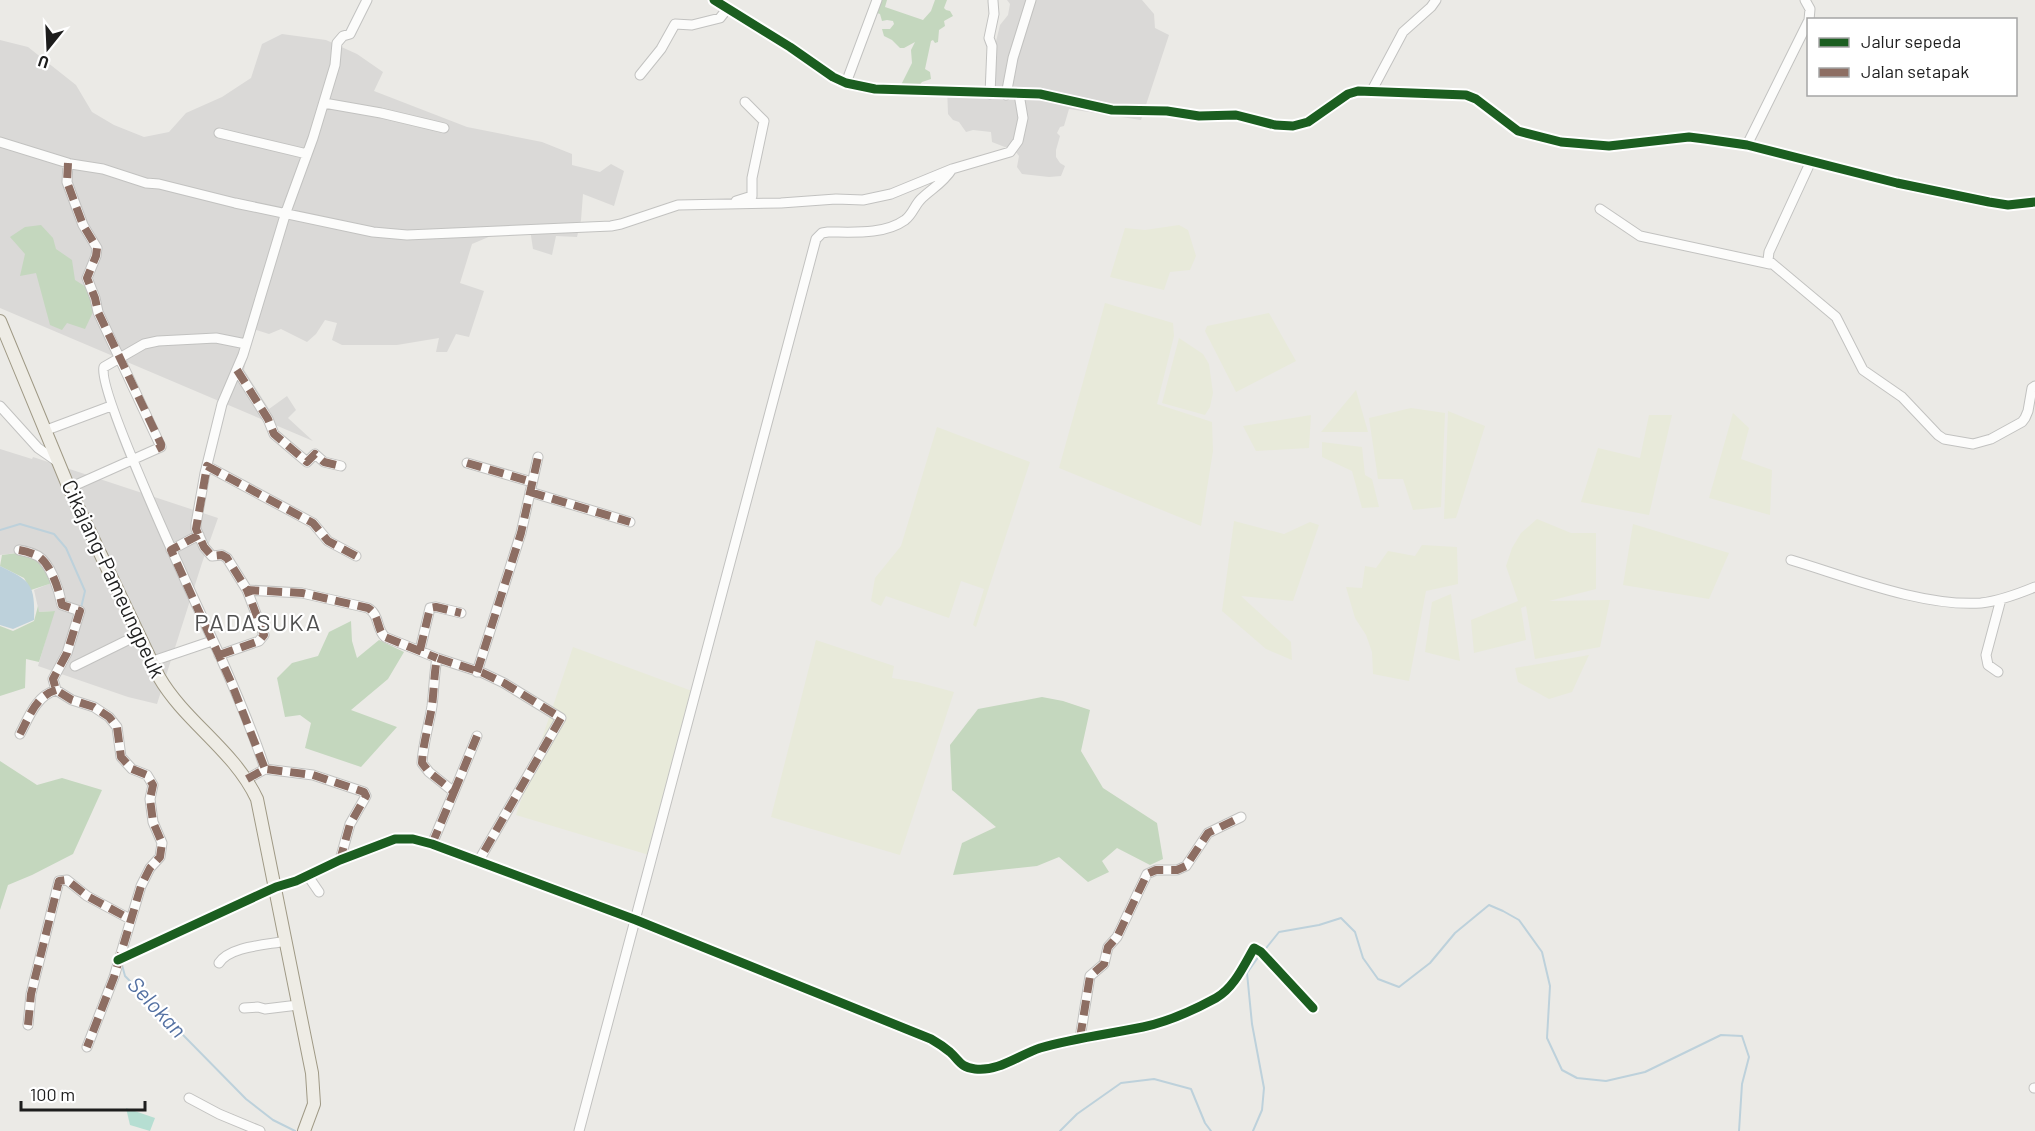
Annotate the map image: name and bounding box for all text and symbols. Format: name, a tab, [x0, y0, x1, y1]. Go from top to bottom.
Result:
north arrow	[18, 18, 78, 78]
legend	[1807, 18, 2017, 96]
text: Jalur sepeda	[1861, 30, 1961, 52]
text: U	[35, 52, 51, 73]
text: Jalan setapak	[1861, 60, 1969, 82]
street label: Cikajang-Pameungpeuk	[57, 475, 171, 681]
district label: PADASUKA	[194, 607, 322, 636]
water label: Selokan	[123, 970, 192, 1042]
scale bar	[21, 1074, 146, 1112]
text: 100 m	[30, 1083, 75, 1105]

